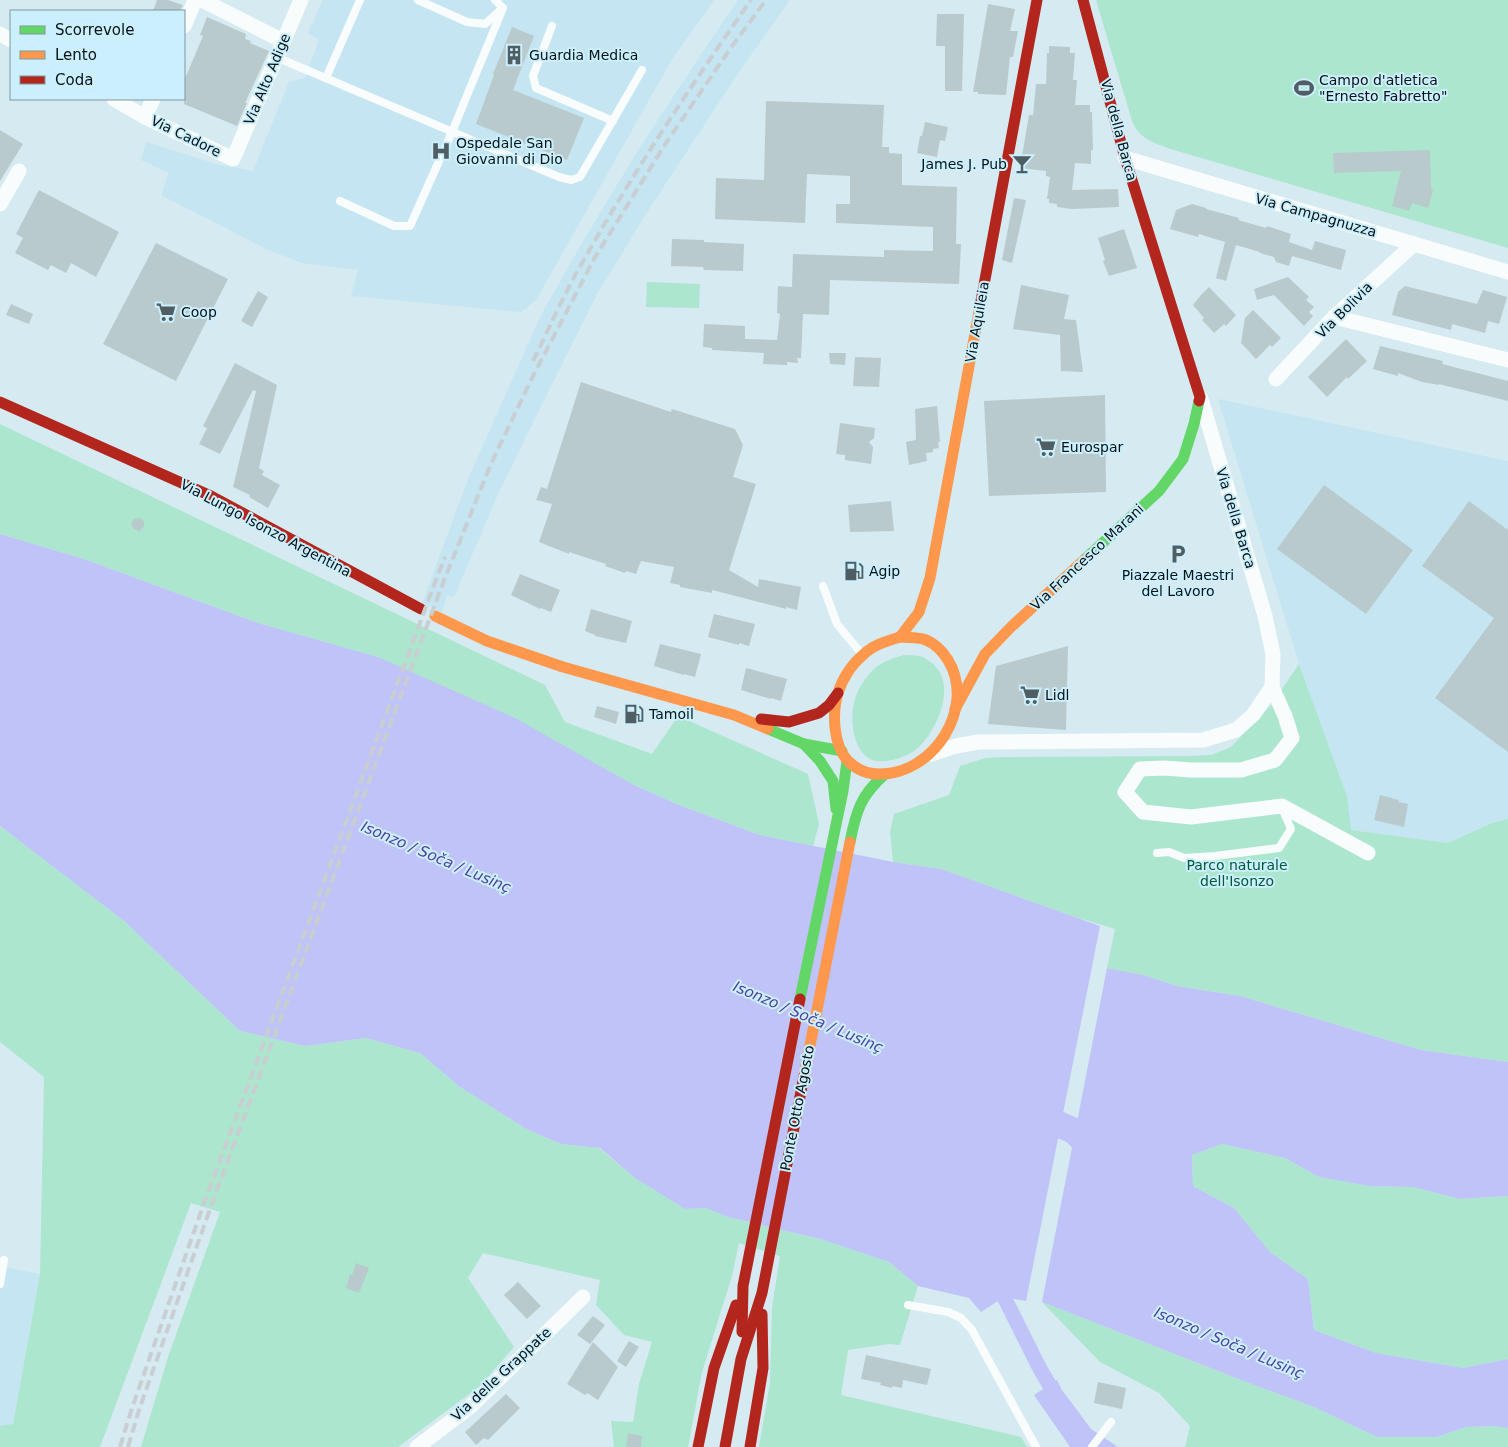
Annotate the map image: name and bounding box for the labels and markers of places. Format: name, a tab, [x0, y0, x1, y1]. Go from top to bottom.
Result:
building icon: Guardia Medica	[503, 44, 525, 66]
place label: Guardia Medica	[529, 47, 638, 63]
place label: Campo d'atletica "Ernesto Fabretto"	[1319, 72, 1447, 104]
sports icon: Campo d'atletica "Ernesto Fabretto"	[1293, 77, 1315, 99]
place label: Ospedale San Giovanni di Dio	[456, 135, 563, 167]
hospital icon: Ospedale San Giovanni di Dio	[430, 140, 452, 162]
bar icon: James J. Pub	[1011, 153, 1033, 175]
place label: James J. Pub	[920, 156, 1007, 172]
supermarket icon: Coop	[155, 301, 177, 323]
place label: Coop	[181, 304, 217, 320]
supermarket icon: Eurospar	[1035, 436, 1057, 458]
place label: Eurospar	[1061, 439, 1123, 455]
parking icon: Piazzale Maestri del Lavoro	[1167, 543, 1189, 565]
fuel station icon: Agip	[843, 560, 865, 582]
place label: Agip	[869, 563, 900, 579]
place label: Piazzale Maestri del Lavoro	[1122, 567, 1234, 599]
supermarket icon: Lidl	[1019, 684, 1041, 706]
place label: Lidl	[1045, 687, 1069, 703]
fuel station icon: Tamoil	[623, 703, 645, 725]
place label: Tamoil	[648, 706, 694, 722]

